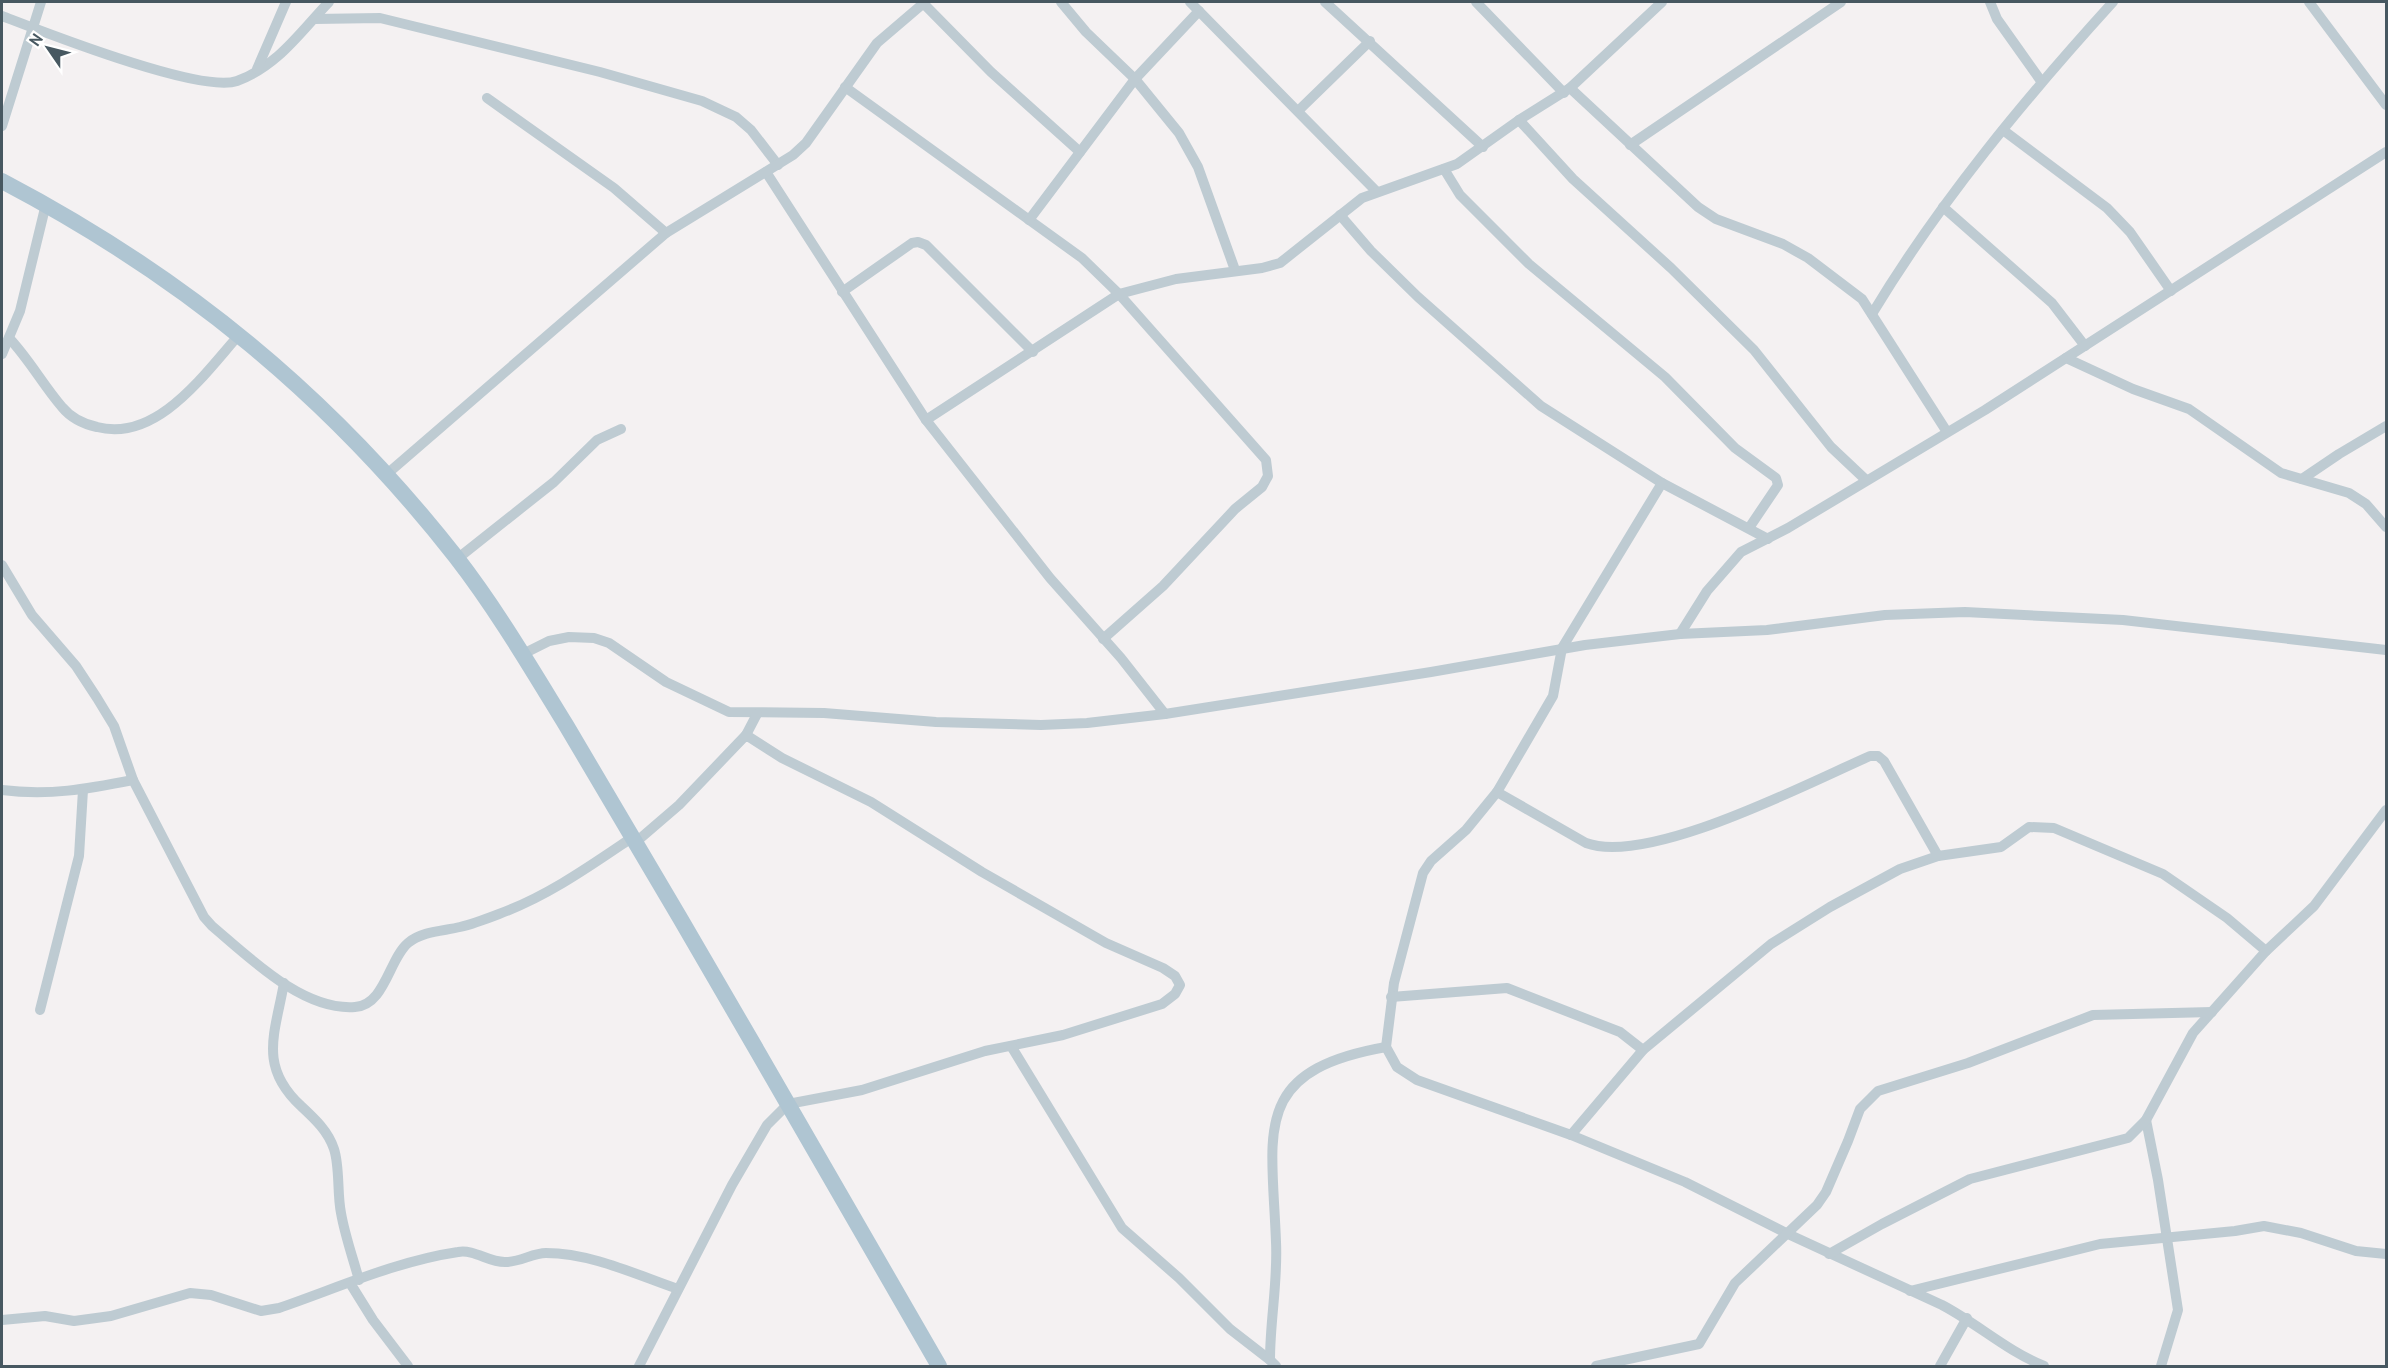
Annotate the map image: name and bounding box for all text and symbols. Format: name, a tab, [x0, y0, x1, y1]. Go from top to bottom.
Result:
north arrow	[18, 18, 78, 78]
text: N	[25, 29, 47, 49]

